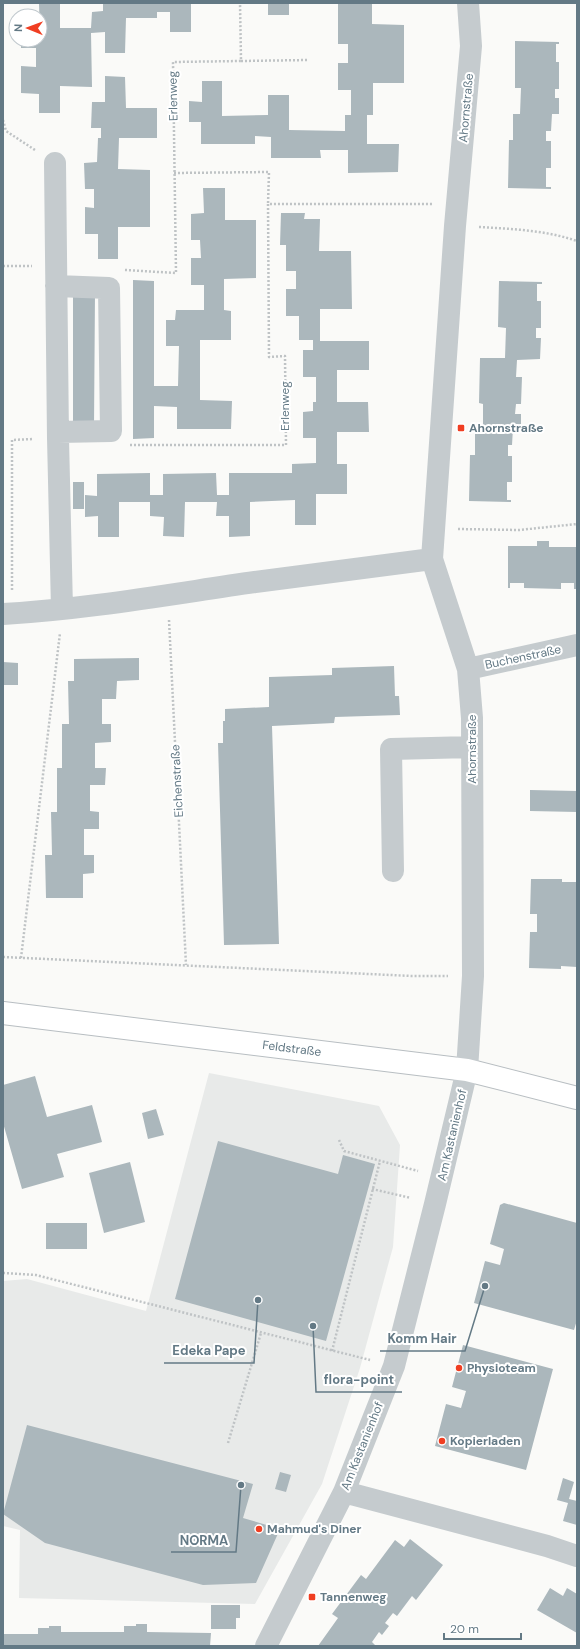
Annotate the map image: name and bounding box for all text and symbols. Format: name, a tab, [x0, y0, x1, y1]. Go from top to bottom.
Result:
north arrow	[8, 8, 48, 48]
text: N	[11, 24, 25, 32]
street label: Erlenweg	[165, 71, 181, 121]
street label: Ahornstraße	[455, 73, 477, 143]
street label: Erlenweg	[277, 381, 293, 431]
place label: Ahornstraße	[469, 420, 544, 436]
marker: Ahornstraße	[456, 423, 466, 433]
street label: Buchenstraße	[483, 641, 563, 673]
street label: Ahornstraße	[464, 714, 480, 784]
street label: Eichenstraße	[167, 744, 187, 818]
street label: Feldstraße	[261, 1037, 322, 1060]
street label: Am Kastanienhof	[434, 1088, 470, 1182]
callout: Komm Hair	[380, 1326, 465, 1351]
text: Komm Hair	[387, 1330, 457, 1347]
callout: Edeka Pape	[164, 1338, 254, 1363]
text: Edeka Pape	[172, 1342, 246, 1359]
place label: Physioteam	[467, 1360, 536, 1376]
marker: Physioteam	[454, 1363, 464, 1373]
callout: flora-point	[316, 1367, 402, 1392]
text: flora-point	[324, 1371, 394, 1388]
street label: Am Kastanienhof	[337, 1400, 387, 1492]
place label: Kopierladen	[450, 1433, 521, 1449]
marker: Kopierladen	[437, 1436, 447, 1446]
place label: Mahmud's Diner	[267, 1521, 362, 1537]
marker: Mahmud's Diner	[254, 1524, 264, 1534]
callout: NORMA	[171, 1527, 236, 1552]
text: NORMA	[180, 1532, 228, 1549]
place label: Tannenweg	[320, 1589, 386, 1605]
marker: Tannenweg	[307, 1592, 317, 1602]
scale bar	[444, 1615, 521, 1641]
text: 20 m	[450, 1621, 479, 1637]

